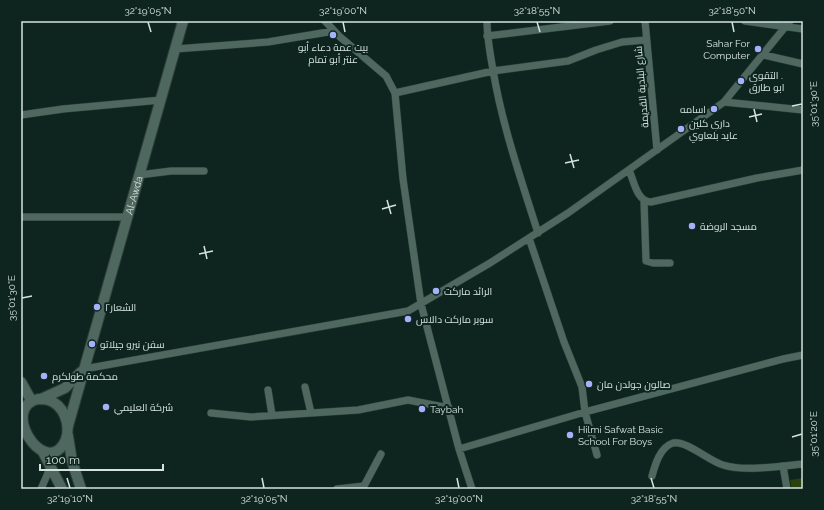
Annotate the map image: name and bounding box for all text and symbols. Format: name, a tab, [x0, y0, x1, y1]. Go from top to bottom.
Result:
text: 32°19'05"N	[124, 5, 172, 16]
text: 32°19'00"N	[319, 5, 367, 16]
text: 32°18'55"N	[514, 5, 560, 16]
text: 32°18'50"N	[708, 5, 756, 16]
marker: بيت عمة دعاء أبو عنتر أبو تمام	[328, 30, 338, 40]
place label: Sahar For Computer	[703, 38, 750, 61]
place label: بيت عمة دعاء أبو عنتر أبو تمام	[298, 41, 368, 67]
marker: Sahar For Computer	[753, 44, 763, 54]
street label: شارع البلدية القديمة	[632, 45, 652, 128]
place label: التقوى . ابو طارق	[749, 70, 784, 94]
marker: التقوى . ابو طارق	[736, 76, 746, 86]
text: 35°01'30"E	[808, 81, 819, 127]
place label: اسامه	[680, 104, 706, 115]
marker: اسامه	[709, 104, 719, 114]
place label: داري كلين عايد بلعاوي	[689, 118, 738, 143]
marker: داري كلين عايد بلعاوي	[676, 124, 686, 134]
street label: Al-Awda	[123, 175, 145, 216]
marker: مسجد الروضة	[687, 221, 697, 231]
place label: مسجد الروضة	[700, 221, 757, 232]
text: 35°01'30"E	[6, 275, 17, 321]
marker: الرائد ماركت	[431, 286, 441, 296]
place label: الرائد ماركت	[444, 286, 492, 297]
marker: الشعار٢	[92, 302, 102, 312]
place label: الشعار٢	[105, 302, 136, 313]
marker: سوبر ماركت دالاس	[403, 314, 413, 324]
place label: سوبر ماركت دالاس	[416, 314, 493, 326]
marker: سفن نيرو جيلاتو	[87, 339, 97, 349]
place label: سفن نيرو جيلاتو	[100, 339, 164, 351]
marker: محكمة طولكرم	[39, 371, 49, 381]
place label: محكمة طولكرم	[52, 371, 118, 384]
marker: صالون جولدن مان	[584, 379, 594, 389]
place label: صالون جولدن مان	[597, 379, 671, 391]
marker: شركة العليمي	[101, 402, 111, 412]
place label: شركة العليمي	[114, 402, 173, 415]
marker: Taybah	[417, 404, 427, 414]
place label: Taybah	[430, 404, 463, 415]
text: 35°01'20"E	[808, 411, 819, 457]
place label: Hilmi Safwat Basic School For Boys	[578, 424, 663, 447]
marker: Hilmi Safwat Basic School For Boys	[565, 430, 575, 440]
scale bar	[40, 446, 163, 472]
text: 100 m	[46, 453, 80, 467]
text: 32°19'10"N	[47, 493, 93, 504]
text: 32°19'05"N	[240, 493, 288, 504]
text: 32°19'00"N	[435, 493, 483, 504]
text: 32°18'55"N	[631, 493, 677, 504]

